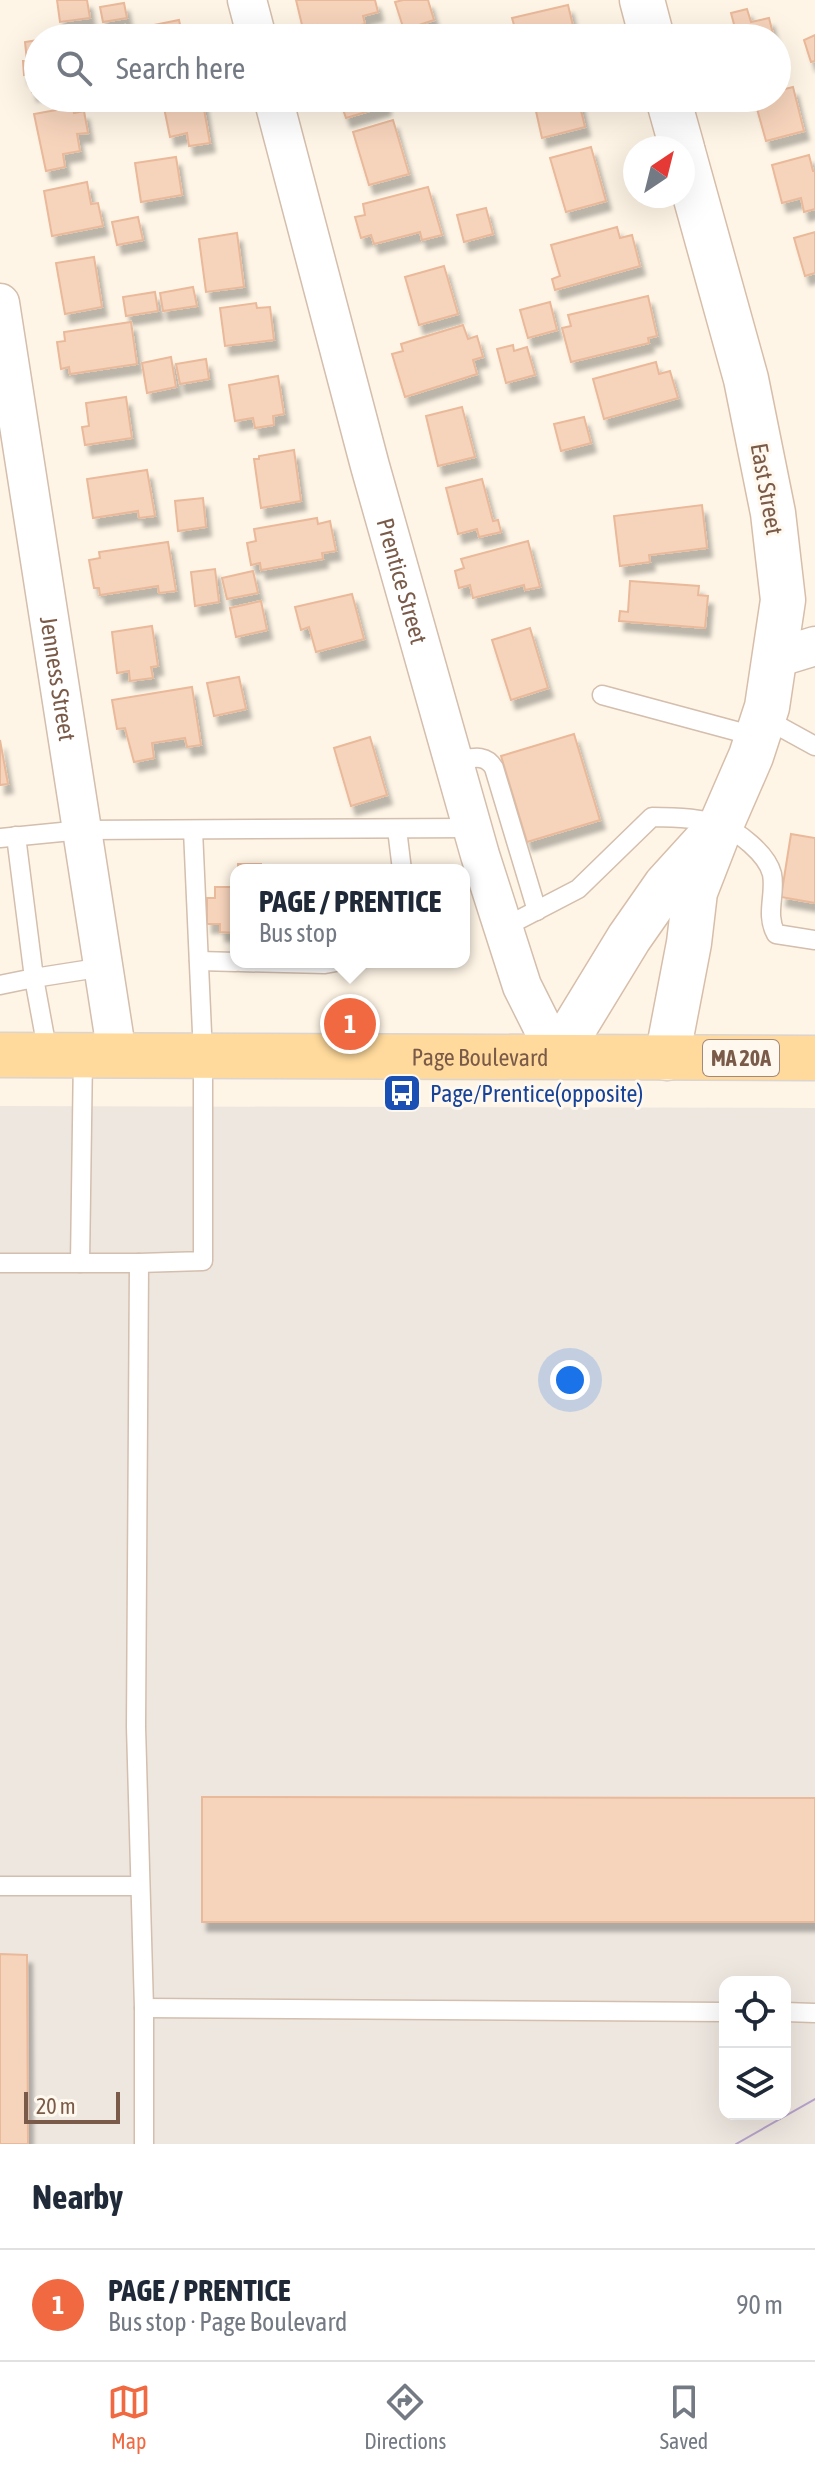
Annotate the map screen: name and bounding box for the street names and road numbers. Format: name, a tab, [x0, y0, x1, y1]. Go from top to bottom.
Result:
street label: East Street	[746, 441, 788, 537]
street label: Prentice Street	[372, 515, 433, 647]
street label: Jenness Street	[35, 614, 81, 743]
road number: MA 20A	[703, 1040, 779, 1076]
street label: Page Boulevard	[412, 1043, 548, 1071]

